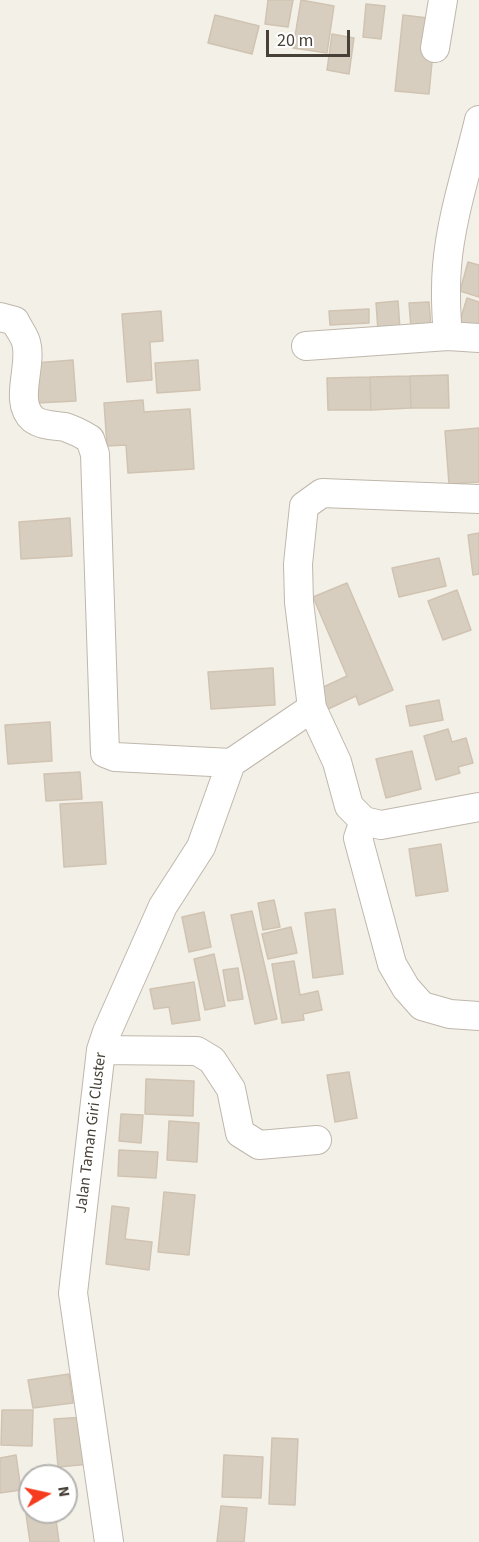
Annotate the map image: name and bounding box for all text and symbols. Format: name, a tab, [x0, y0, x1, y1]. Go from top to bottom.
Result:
scale bar	[269, 18, 353, 56]
text: 20 m	[277, 28, 313, 53]
street label: Jalan Taman Giri Cluster	[73, 1051, 111, 1215]
north arrow	[18, 1464, 78, 1524]
text: N	[52, 1485, 75, 1498]

